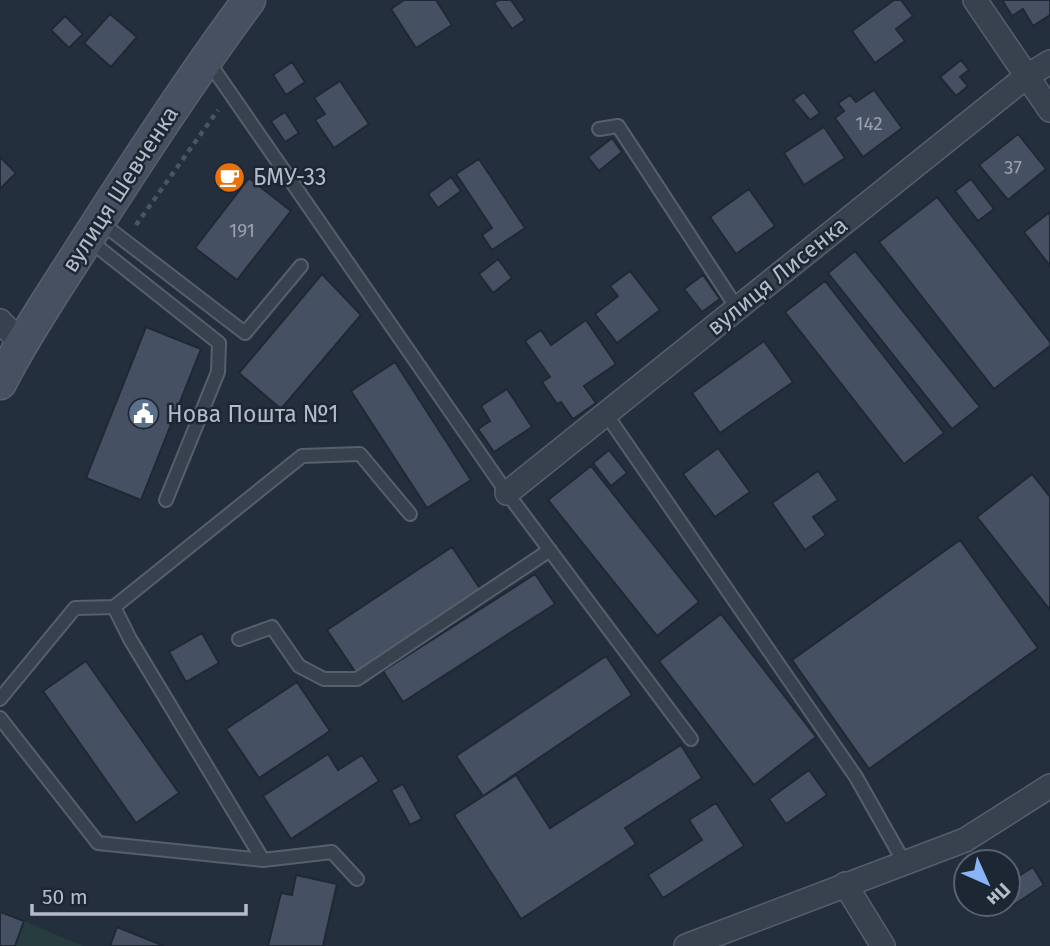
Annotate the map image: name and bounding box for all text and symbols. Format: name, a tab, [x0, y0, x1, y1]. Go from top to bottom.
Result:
street label: вулиця Шевченка	[56, 101, 184, 277]
house number: 142	[855, 112, 883, 135]
house number: 37	[1004, 156, 1022, 179]
cafe icon: БМУ-33	[213, 160, 247, 194]
place label: БМУ-33	[253, 163, 327, 191]
street label: вулиця Лисенка	[701, 211, 853, 341]
house number: 191	[229, 219, 255, 242]
public building icon: Нова Пошта №1	[127, 397, 161, 431]
place label: Нова Пошта №1	[167, 400, 339, 428]
north arrow	[952, 848, 1022, 918]
scale bar	[32, 872, 245, 916]
text: Пн	[982, 878, 1015, 911]
text: 50 m	[42, 884, 88, 910]

